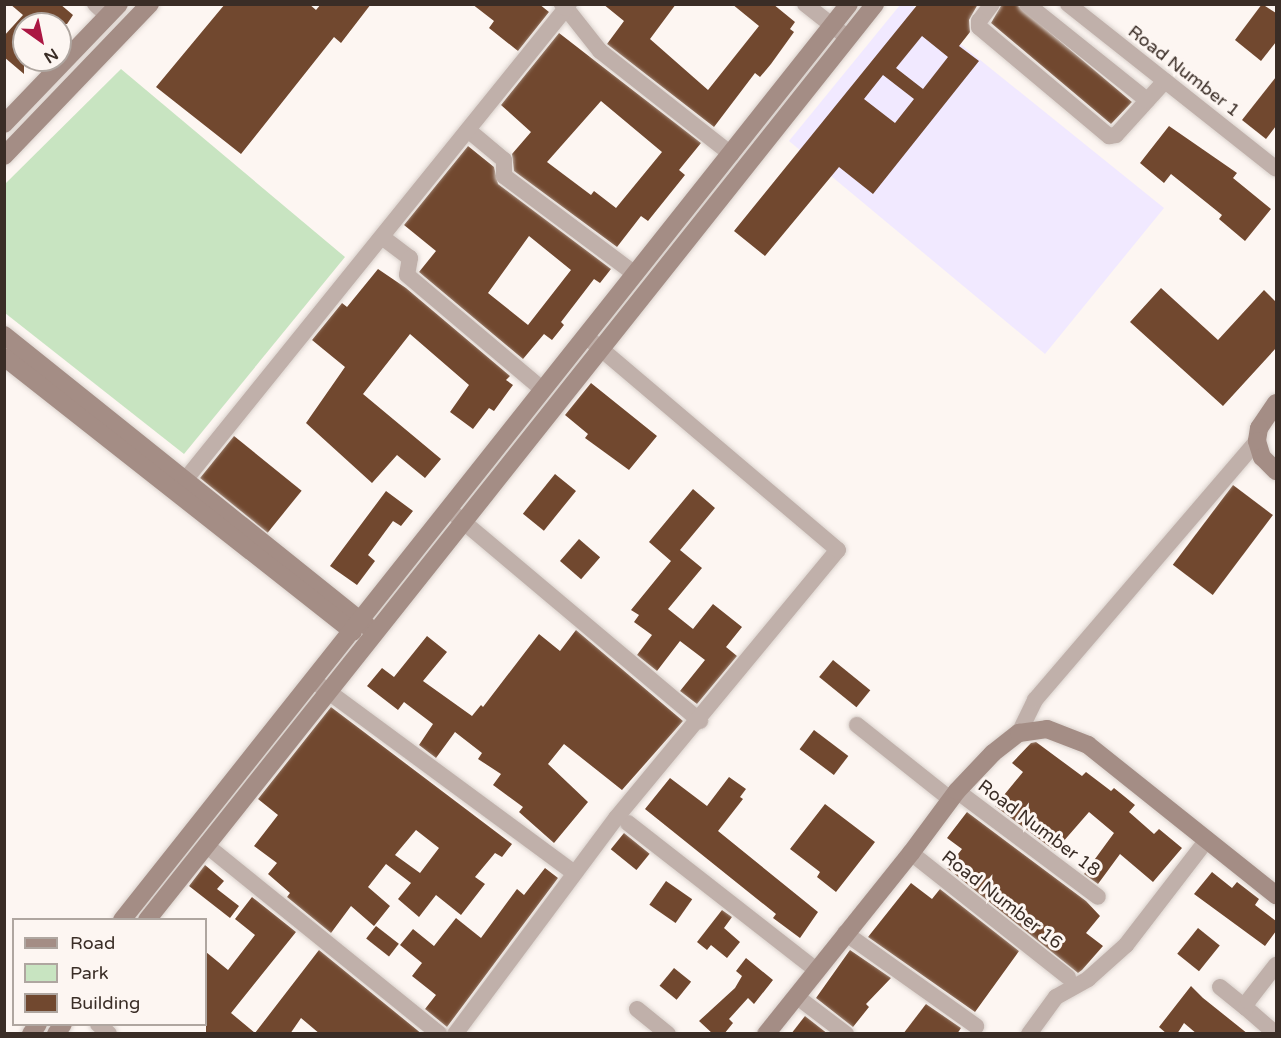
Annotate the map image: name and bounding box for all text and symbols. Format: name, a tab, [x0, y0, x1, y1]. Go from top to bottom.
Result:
north arrow	[12, 12, 72, 72]
street label: Road Number 1	[1124, 21, 1244, 121]
text: N	[40, 44, 62, 67]
street label: Road Number 18	[974, 775, 1104, 881]
street label: Road Number 16	[937, 846, 1067, 954]
legend	[12, 918, 207, 1026]
text: Road	[70, 932, 115, 954]
text: Park	[70, 962, 108, 984]
text: Building	[70, 992, 140, 1014]

